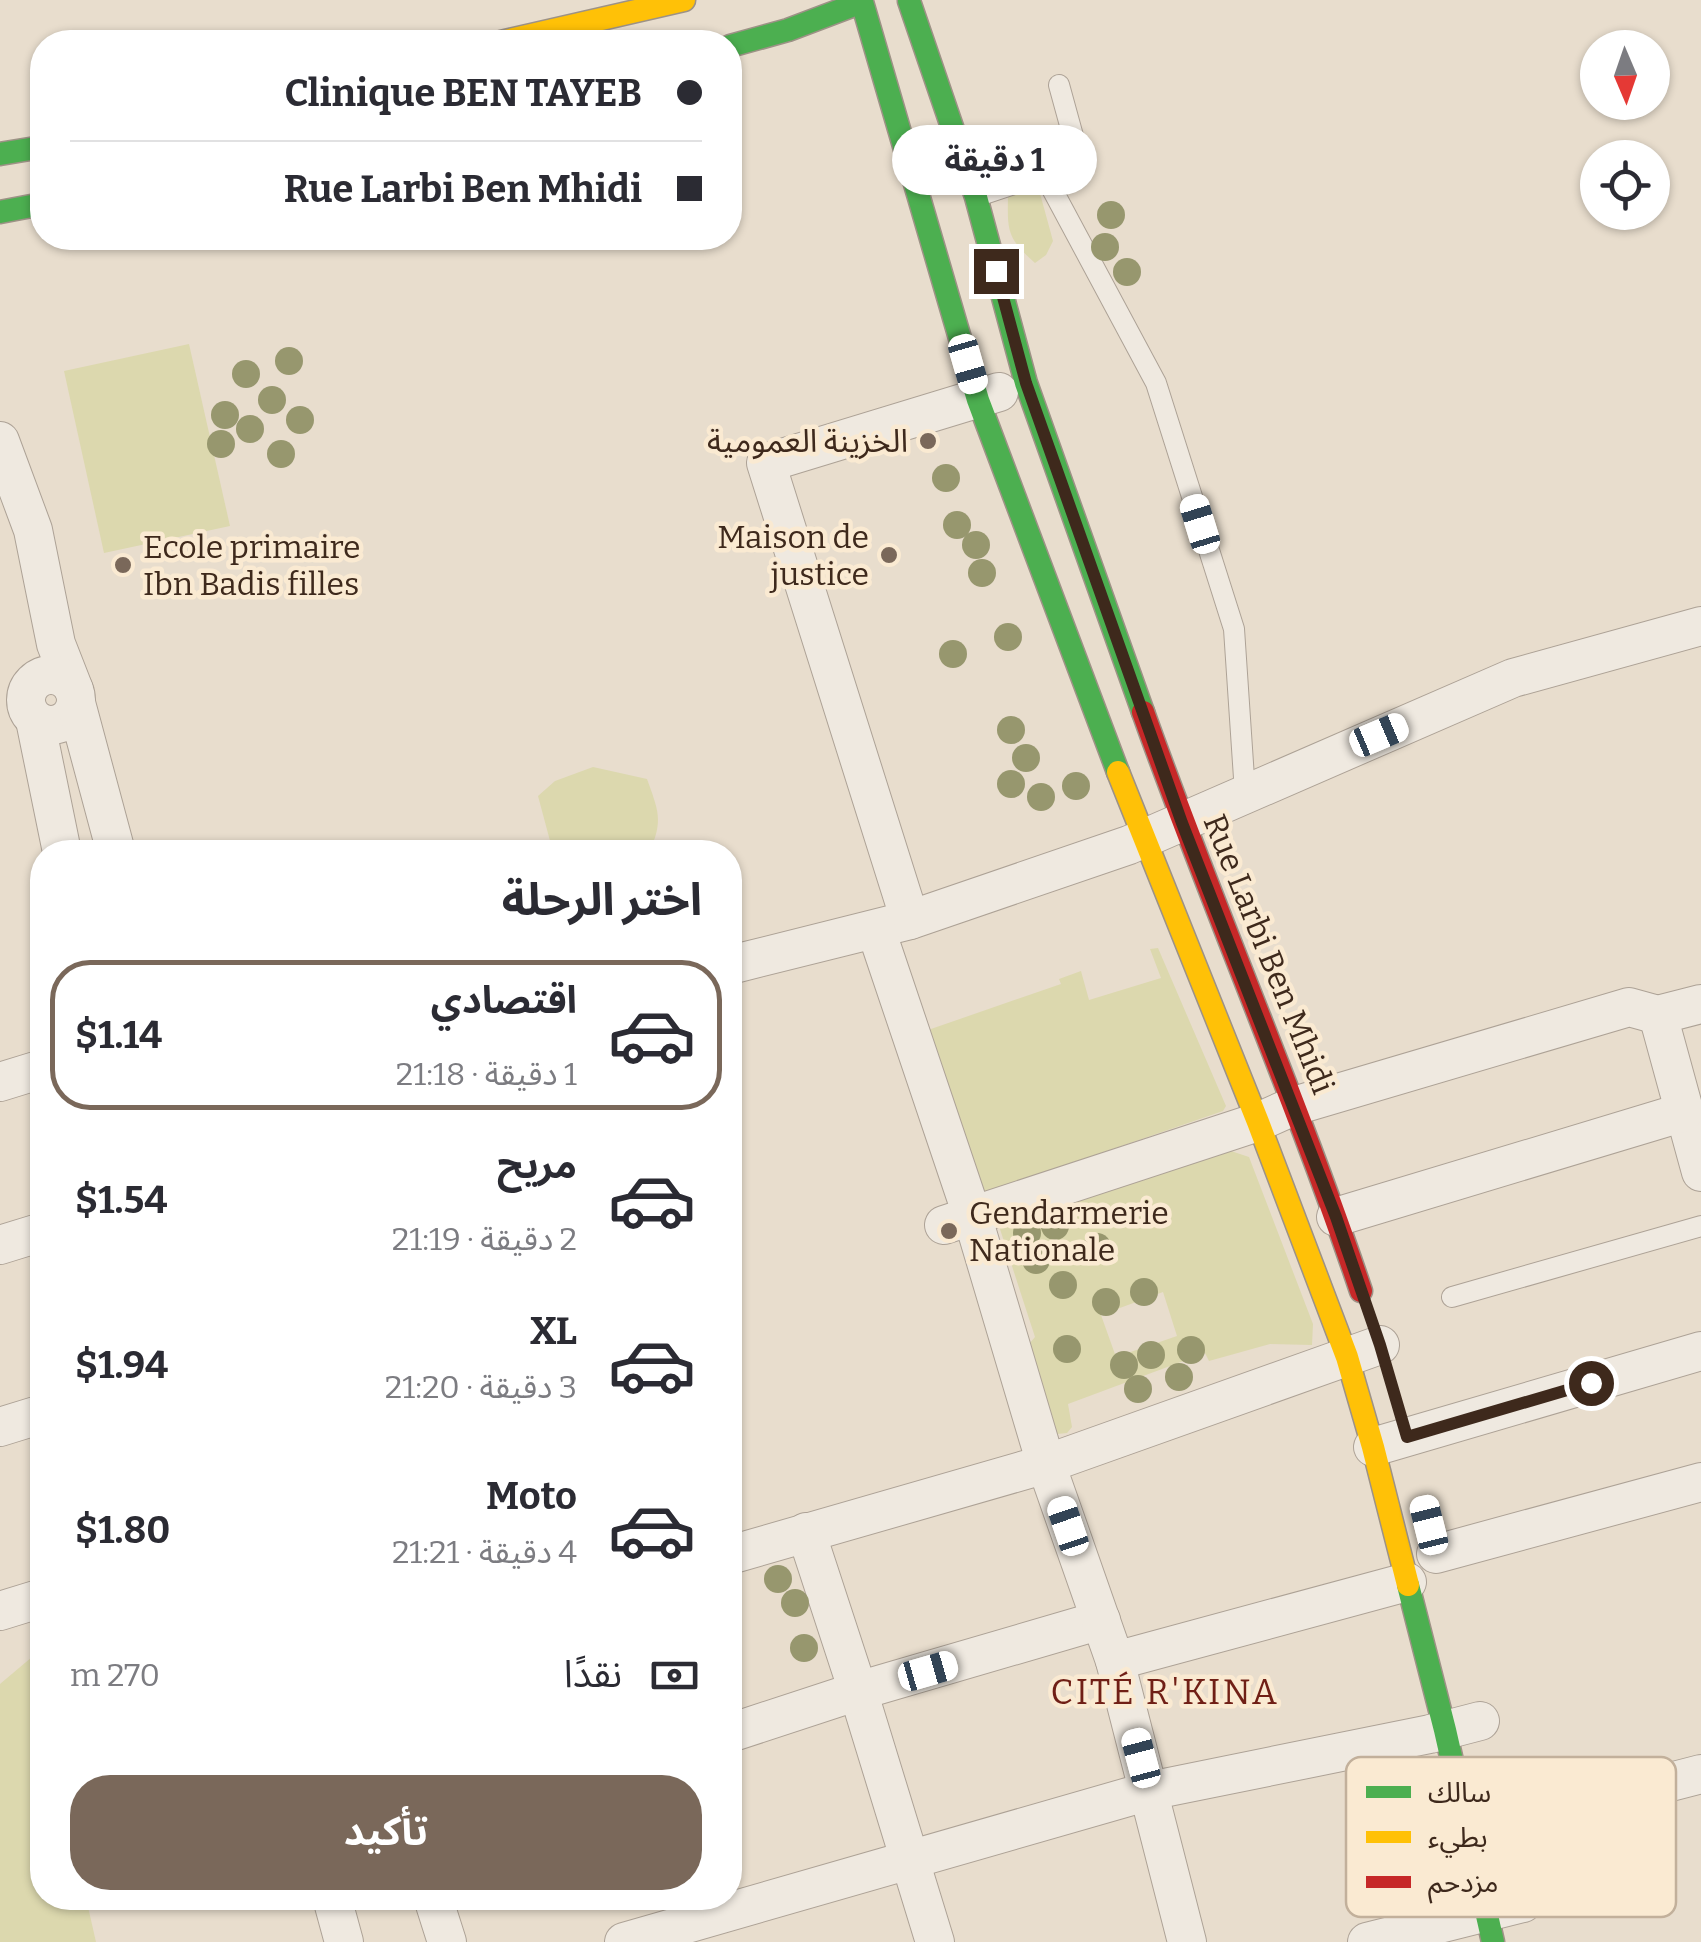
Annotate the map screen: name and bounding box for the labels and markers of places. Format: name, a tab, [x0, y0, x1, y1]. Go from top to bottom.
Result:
place label: الخزينة العمومية	[707, 422, 908, 460]
marker: الخزينة العمومية	[917, 430, 939, 452]
place label: Maison de justice	[717, 518, 869, 593]
place label: Ecole primaire Ibn Badis filles	[143, 528, 361, 603]
marker: Maison de justice	[878, 544, 900, 566]
marker: Ecole primaire Ibn Badis filles	[112, 554, 134, 576]
place label: Gendarmerie Nationale	[969, 1194, 1169, 1269]
marker: Gendarmerie Nationale	[938, 1220, 960, 1242]

